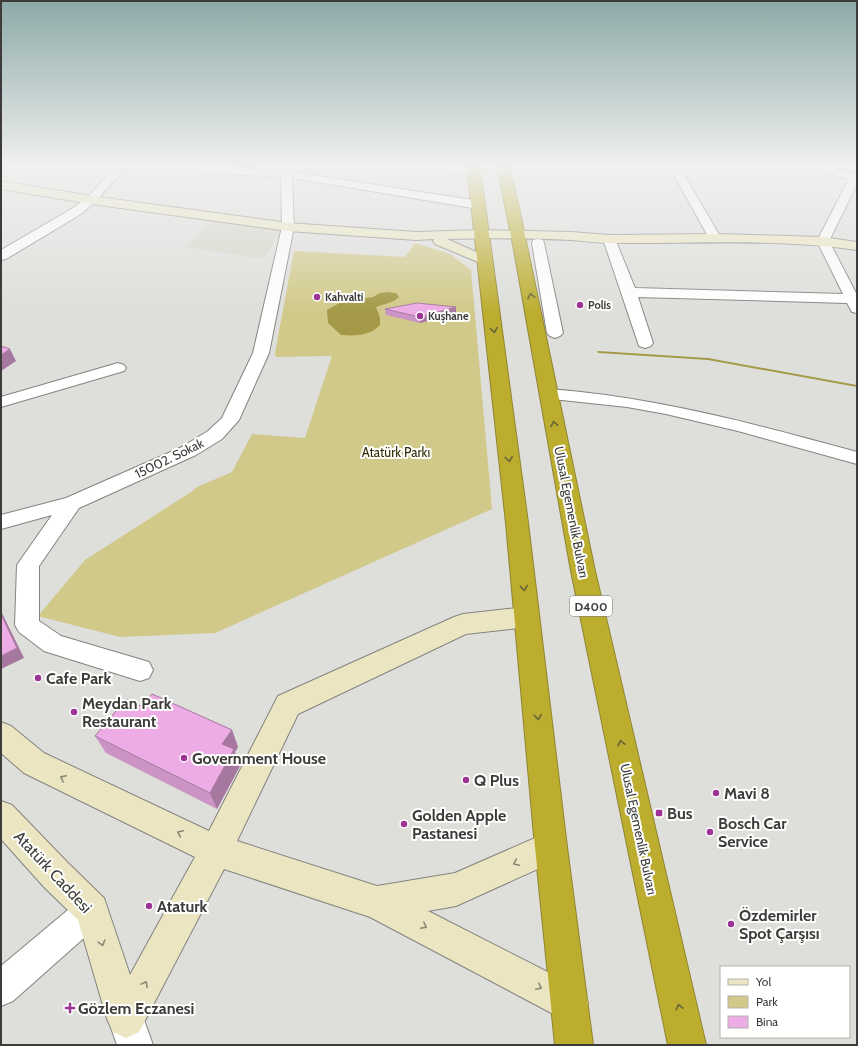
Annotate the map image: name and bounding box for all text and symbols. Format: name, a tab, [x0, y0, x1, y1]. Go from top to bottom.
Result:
place label: Kahvalti	[325, 290, 363, 304]
marker: Kahvalti	[312, 292, 322, 302]
one-way arrow	[527, 293, 535, 299]
place label: Polis	[588, 298, 611, 312]
marker: Polis	[575, 300, 585, 310]
place label: Kuşhane	[428, 309, 469, 323]
marker: Kuşhane	[415, 311, 425, 321]
one-way arrow	[489, 327, 498, 333]
one-way arrow	[551, 421, 559, 427]
street label: 15002. Sokak	[132, 434, 206, 482]
park label: Atatürk Parkı	[362, 444, 430, 460]
street label: Ulusal Egemenlik Bulvarı	[551, 445, 593, 579]
one-way arrow	[504, 456, 513, 462]
one-way arrow	[519, 585, 528, 591]
road number: D400	[570, 596, 612, 616]
place label: Cafe Park	[46, 669, 111, 688]
marker: Cafe Park	[33, 673, 43, 683]
place label: Meydan Park Restaurant	[82, 694, 172, 731]
marker: Meydan Park Restaurant	[69, 707, 79, 717]
one-way arrow	[533, 714, 542, 721]
one-way arrow	[617, 740, 625, 746]
place label: Government House	[192, 749, 326, 768]
marker: Government House	[179, 753, 189, 763]
street label: Ulusal Egemenlik Bulvarı	[617, 762, 661, 896]
place label: Q Plus	[474, 771, 519, 790]
one-way arrow	[60, 775, 67, 783]
marker: Q Plus	[461, 775, 471, 785]
place label: Mavi 8	[724, 784, 770, 803]
marker: Mavi 8	[711, 788, 721, 798]
place label: Bus	[667, 804, 693, 823]
place label: Golden Apple Pastanesi	[412, 806, 506, 843]
marker: Bus	[654, 808, 664, 818]
place label: Bosch Car Service	[718, 814, 787, 851]
marker: Golden Apple Pastanesi	[399, 819, 409, 829]
street label: Atatürk Caddesi	[10, 827, 96, 917]
marker: Bosch Car Service	[705, 827, 715, 837]
one-way arrow	[177, 830, 184, 838]
one-way arrow	[512, 858, 520, 866]
place label: Ataturk	[157, 897, 208, 916]
marker: Ataturk	[144, 901, 154, 911]
place label: Özdemirler Spot Çarşısı	[739, 906, 820, 943]
marker: Özdemirler Spot Çarşısı	[726, 919, 736, 929]
one-way arrow	[420, 922, 428, 929]
one-way arrow	[97, 939, 106, 946]
legend	[720, 966, 850, 1038]
text: Yol	[755, 974, 771, 989]
one-way arrow	[140, 981, 147, 988]
one-way arrow	[535, 982, 543, 990]
text: Park	[756, 994, 778, 1009]
place label: Gözlem Eczanesi	[78, 999, 194, 1018]
marker: Gözlem Eczanesi	[65, 1003, 75, 1013]
one-way arrow	[675, 1004, 683, 1010]
text: Bina	[756, 1014, 778, 1029]

